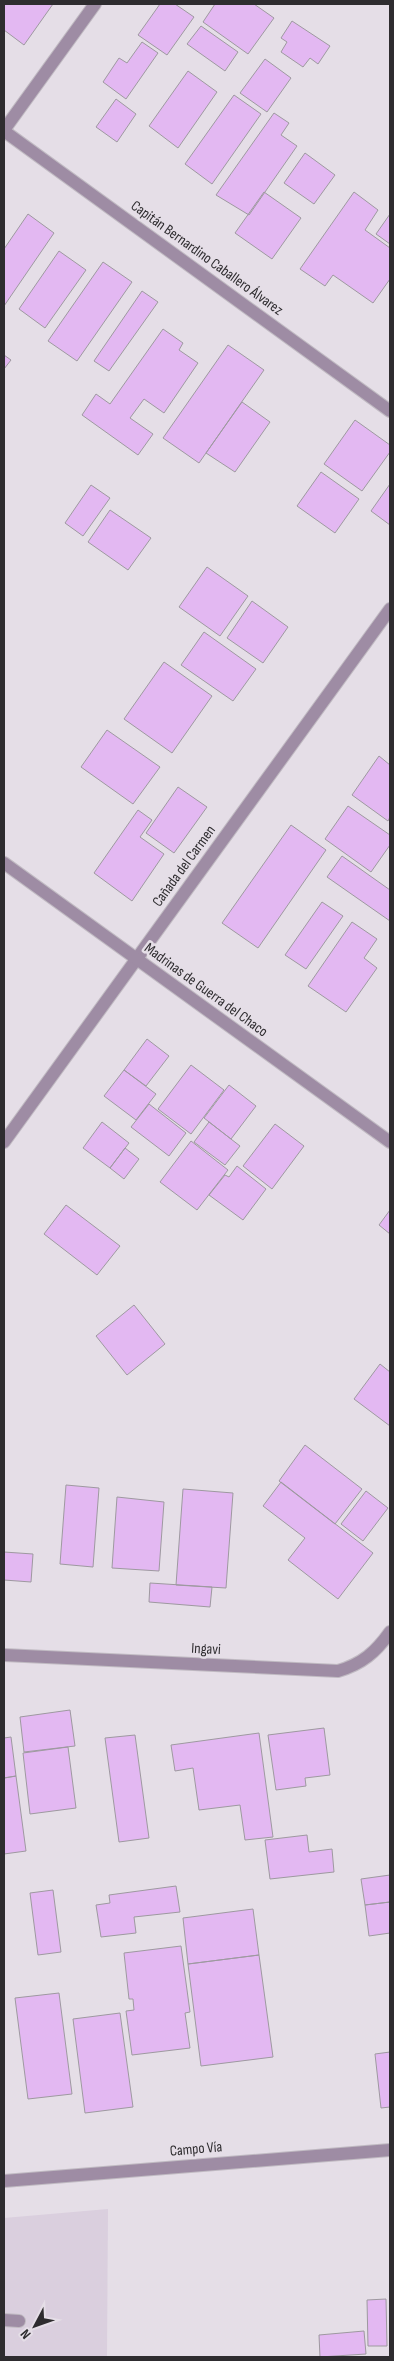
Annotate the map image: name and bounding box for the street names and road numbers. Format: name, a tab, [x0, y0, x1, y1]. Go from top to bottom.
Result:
street label: Capitán Bernardino Caballero Álvarez	[127, 196, 287, 320]
street label: Cañada del Carmen	[148, 822, 220, 910]
street label: Madrinas de Guerra del Chaco	[140, 939, 272, 1041]
street label: Ingavi	[191, 1639, 221, 1659]
street label: Campo Vía	[169, 2137, 223, 2161]

